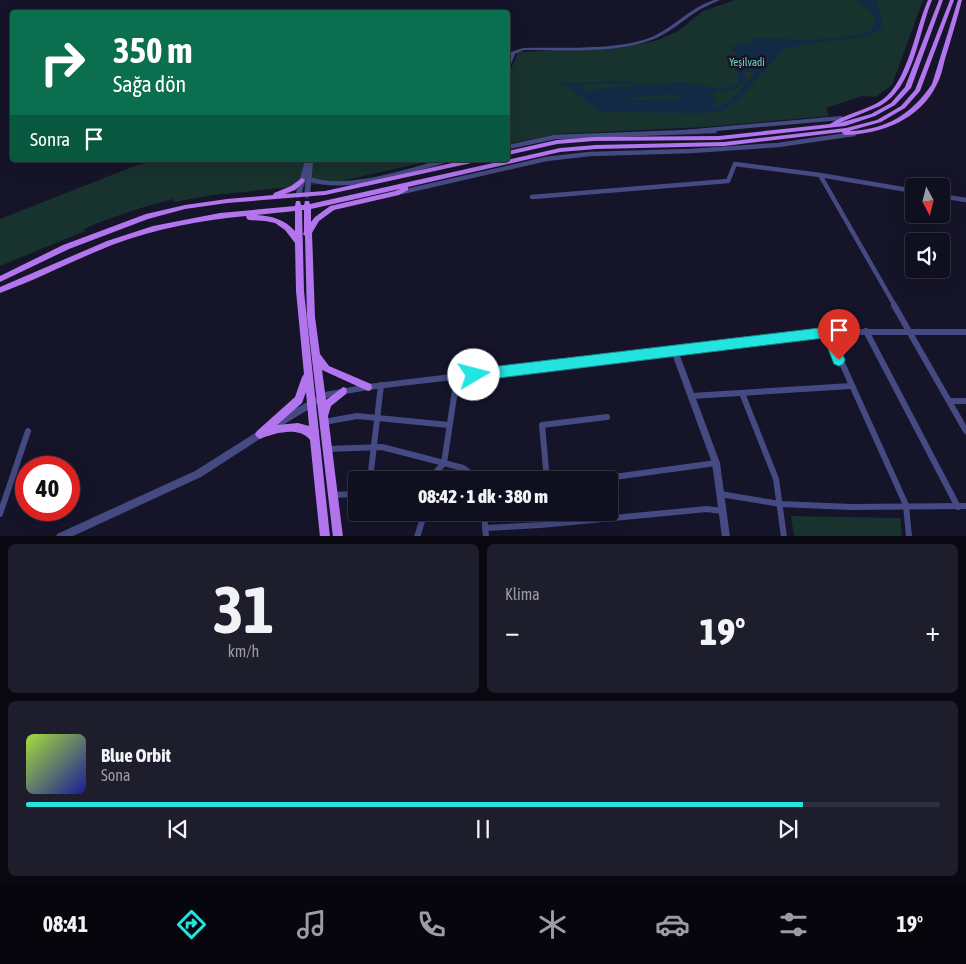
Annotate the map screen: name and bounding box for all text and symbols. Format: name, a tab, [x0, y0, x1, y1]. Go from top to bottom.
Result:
icon: right	[30, 30, 95, 95]
text: 350 m	[113, 30, 192, 70]
park label: Yeşilvadi	[729, 56, 765, 68]
text: Sağa dön	[113, 71, 186, 97]
icon: arrive	[80, 125, 108, 153]
text: Sonra	[30, 128, 70, 150]
north arrow	[905, 178, 950, 222]
map controls	[905, 178, 950, 278]
button: sound	[905, 233, 950, 278]
pin	[818, 309, 860, 360]
icon: arrive	[825, 316, 853, 344]
position arrow	[447, 348, 499, 400]
speed limit sign: 40	[15, 456, 80, 521]
text: 08:42 · 1 dk · 380 m	[418, 485, 548, 507]
text: 31	[213, 572, 274, 647]
text: Klima	[505, 585, 540, 603]
text: 19°	[699, 610, 746, 653]
text: −	[505, 615, 520, 647]
text: +	[925, 615, 940, 647]
text: km/h	[228, 642, 259, 660]
text: Blue Orbit	[101, 744, 171, 766]
text: Sona	[101, 766, 130, 784]
icon: previous	[164, 815, 192, 843]
icon: pause	[469, 815, 497, 843]
icon: next	[774, 815, 802, 843]
icon: directions	[174, 907, 209, 942]
icon: music	[294, 907, 329, 942]
icon: phone	[414, 907, 449, 942]
icon: climate	[535, 907, 570, 942]
icon: car	[655, 907, 690, 942]
icon: filters	[776, 907, 811, 942]
text: 08:41	[43, 911, 88, 937]
text: 19°	[896, 911, 923, 937]

